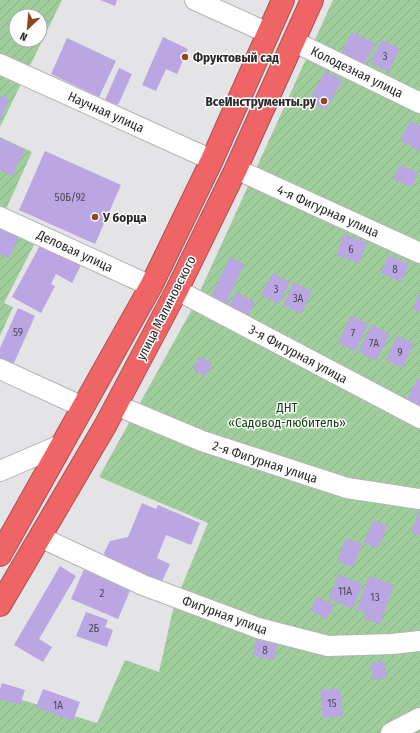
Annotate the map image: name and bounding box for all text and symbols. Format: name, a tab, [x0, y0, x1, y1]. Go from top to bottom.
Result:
north arrow	[8, 8, 48, 48]
text: N	[18, 29, 30, 44]
street label: Колодезная улица	[308, 43, 406, 101]
place label: Фруктовый сад	[193, 50, 279, 65]
house number: 3	[383, 50, 388, 63]
marker: Фруктовый сад	[180, 52, 190, 62]
street label: Научная улица	[66, 89, 146, 135]
place label: ВсеИнструменты.ру	[205, 94, 317, 109]
marker: ВсеИнструменты.ру	[319, 96, 329, 106]
street label: 4-я Фигурная улица	[275, 182, 381, 240]
house number: 50Б/92	[55, 191, 86, 204]
place label: У борца	[102, 210, 147, 225]
marker: У борца	[90, 212, 100, 222]
street label: Деловая улица	[34, 226, 115, 275]
house number: 6	[348, 243, 354, 256]
street label: улица Малиновского	[133, 253, 199, 363]
house number: 8	[392, 263, 398, 276]
house number: 3	[274, 283, 279, 296]
house number: 3А	[293, 292, 304, 305]
street label: 3-я Фигурная улица	[246, 322, 350, 386]
house number: 59	[13, 326, 23, 339]
house number: 7	[351, 327, 356, 340]
house number: 7А	[369, 337, 379, 350]
house number: 9	[397, 346, 403, 359]
park label: ДНТ «Садовод-любитель»	[228, 400, 346, 430]
street label: 2-я Фигурная улица	[211, 438, 319, 486]
house number: 11А	[338, 585, 352, 598]
house number: 2	[100, 587, 105, 600]
house number: 13	[370, 591, 380, 604]
street label: Фигурная улица	[180, 593, 270, 637]
house number: 2Б	[89, 622, 100, 635]
house number: 8	[262, 644, 268, 657]
house number: 15	[327, 697, 337, 710]
house number: 1А	[53, 699, 63, 712]

